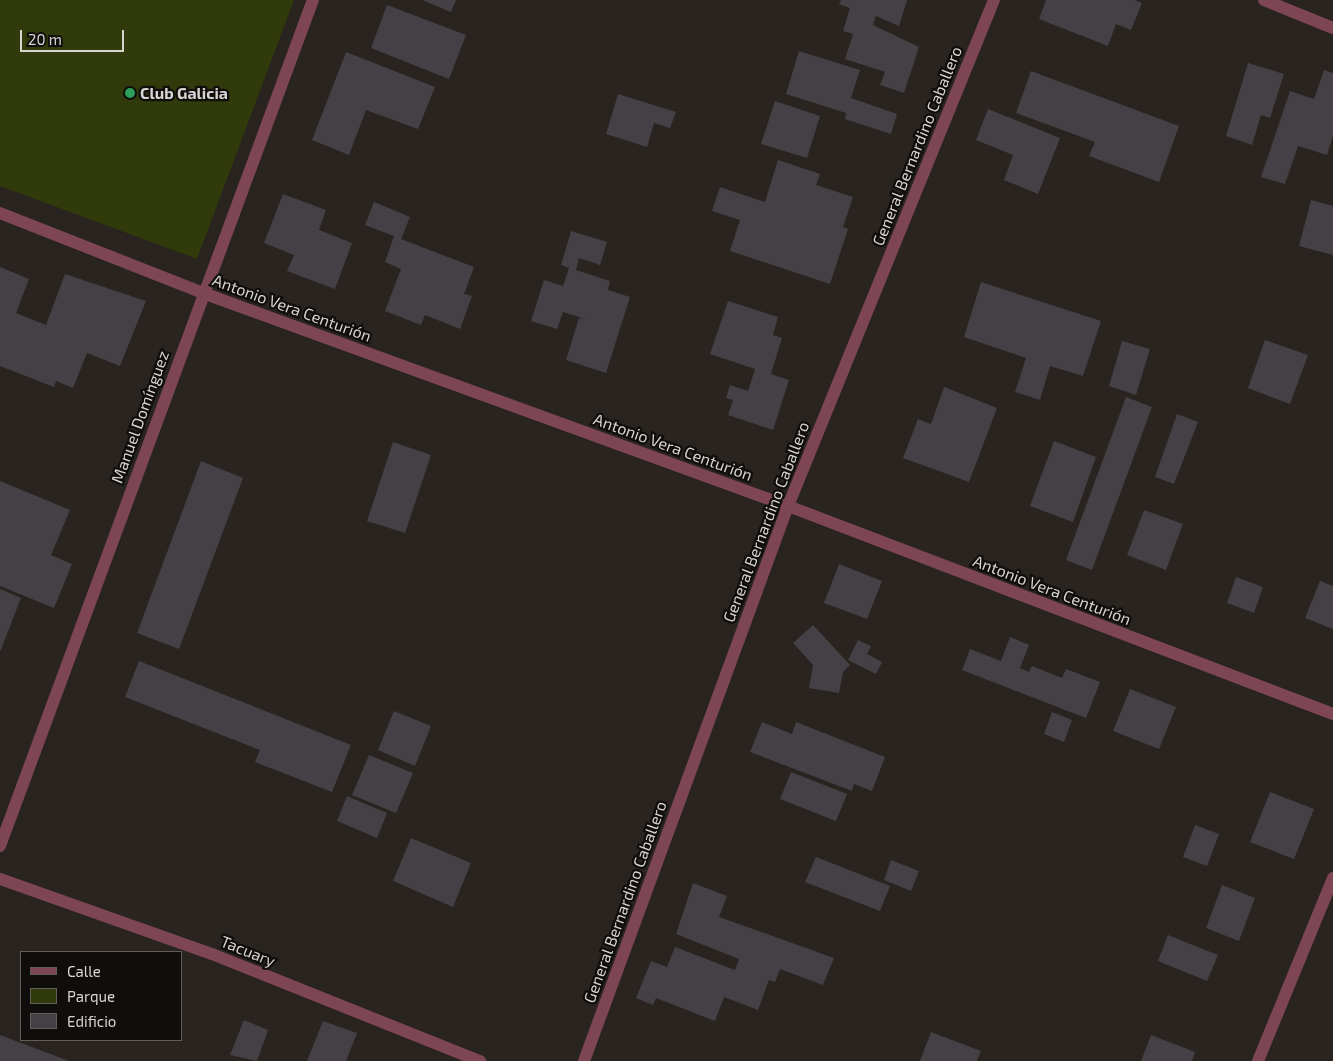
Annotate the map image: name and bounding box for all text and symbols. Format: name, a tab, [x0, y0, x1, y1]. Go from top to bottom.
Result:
scale bar	[22, 20, 126, 52]
text: 20 m	[28, 30, 62, 48]
street label: General Bernardino Caballero	[868, 43, 966, 249]
place label: Club Galicia	[140, 83, 228, 103]
marker: Club Galicia	[124, 87, 136, 99]
street label: Antonio Vera Centurión	[210, 270, 374, 346]
street label: Manuel Domínguez	[107, 348, 173, 486]
street label: Antonio Vera Centurión	[591, 409, 755, 485]
street label: General Bernardino Caballero	[719, 419, 813, 625]
street label: Antonio Vera Centurión	[970, 551, 1134, 629]
street label: General Bernardino Caballero	[579, 798, 671, 1006]
street label: Tacuary	[218, 931, 278, 971]
legend	[20, 951, 182, 1041]
text: Calle	[67, 962, 101, 980]
text: Parque	[67, 987, 115, 1005]
text: Edificio	[67, 1012, 116, 1030]

